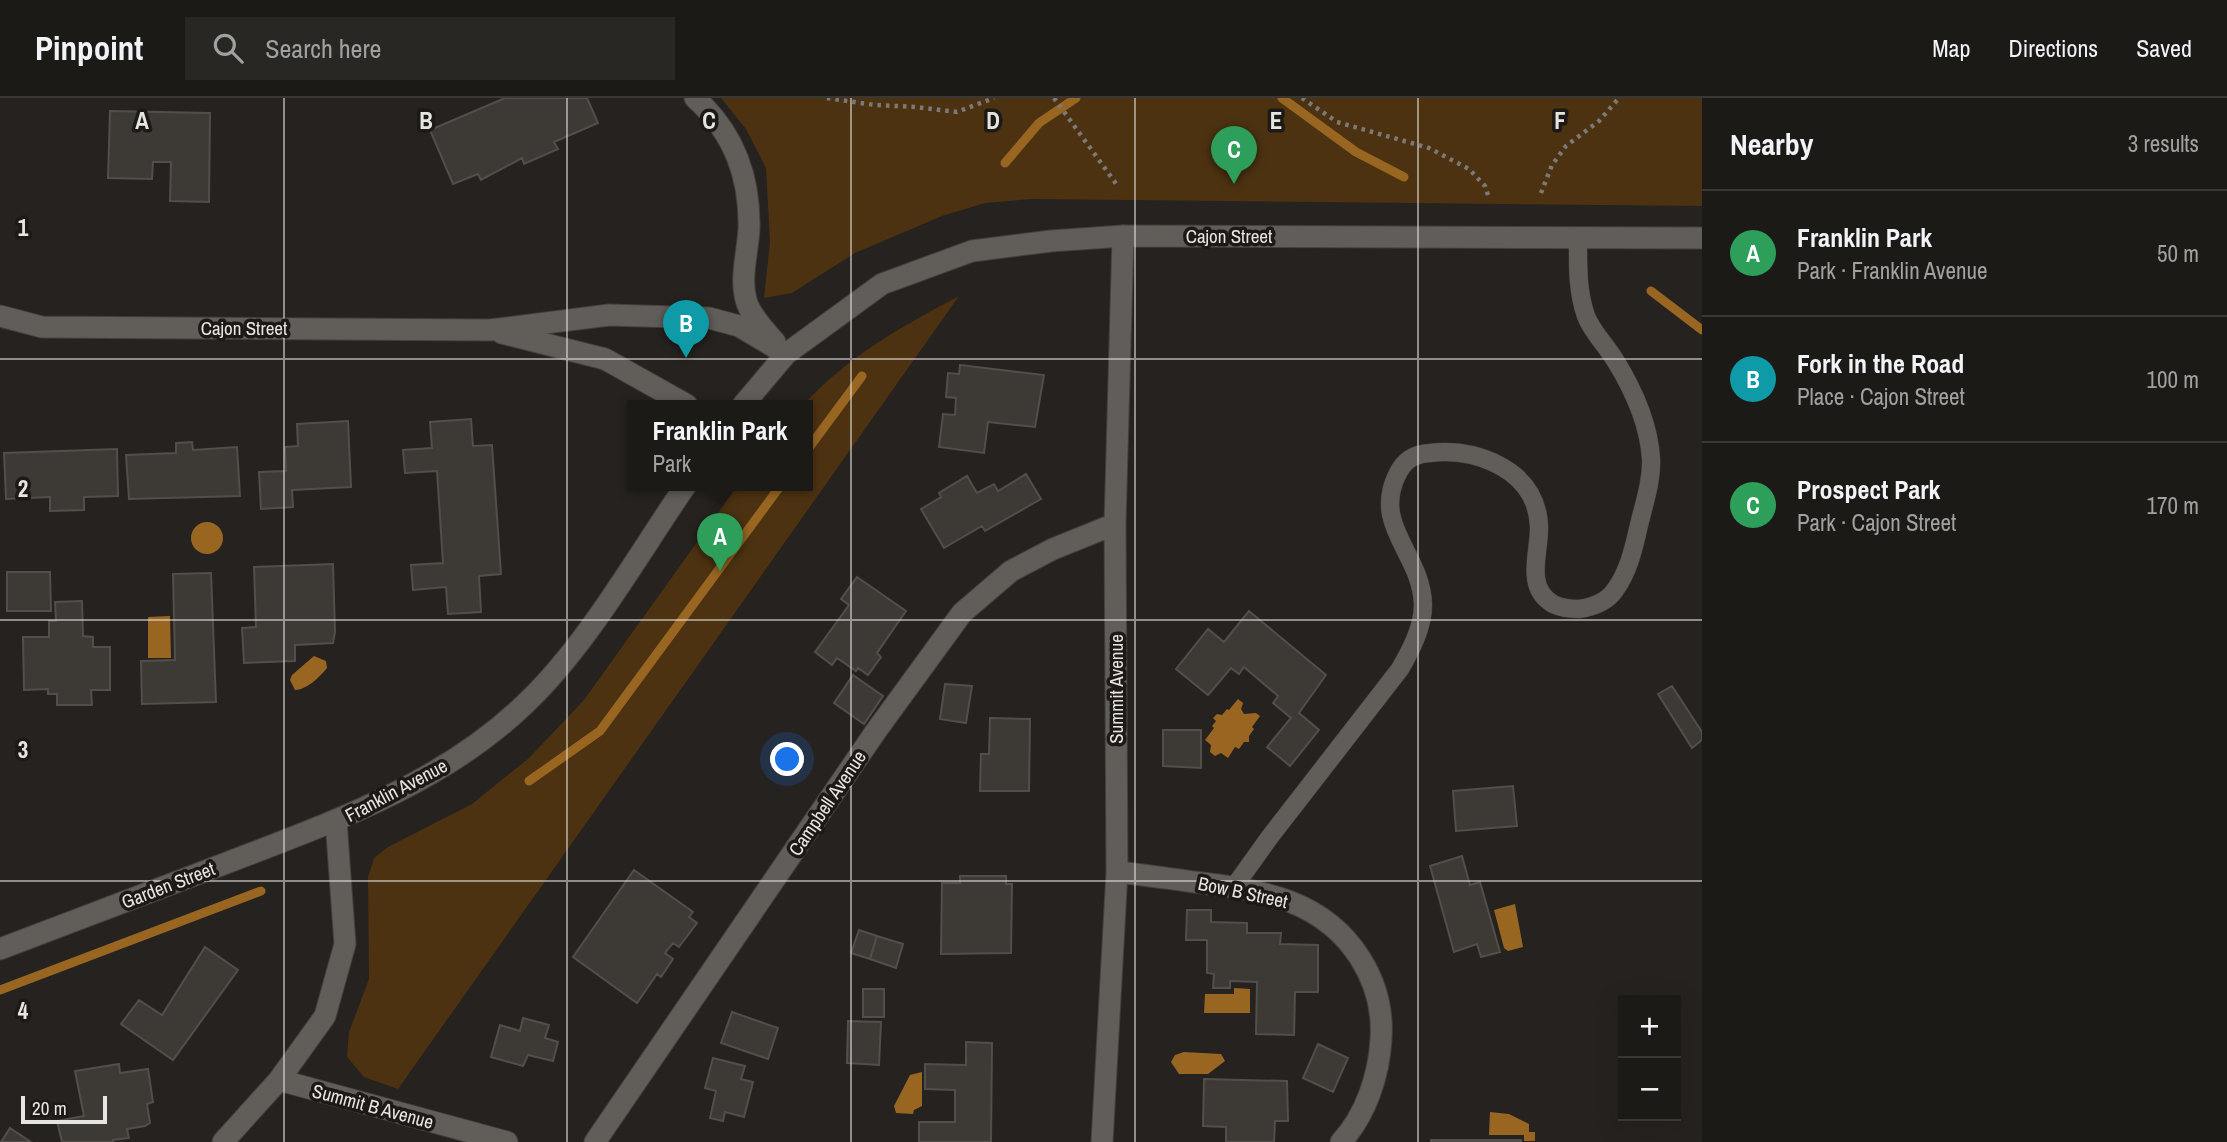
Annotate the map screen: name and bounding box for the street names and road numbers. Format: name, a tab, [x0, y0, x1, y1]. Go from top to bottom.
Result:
street label: Cajon Street	[1186, 223, 1273, 249]
street label: Cajon Street	[201, 315, 288, 341]
street label: Summit Avenue	[1103, 634, 1129, 744]
street label: Campbell Avenue	[782, 745, 872, 861]
street label: Franklin Avenue	[340, 752, 452, 828]
street label: Garden Street	[118, 855, 219, 915]
street label: Bow B Street	[1196, 870, 1291, 914]
street label: Summit B Avenue	[310, 1077, 436, 1135]

